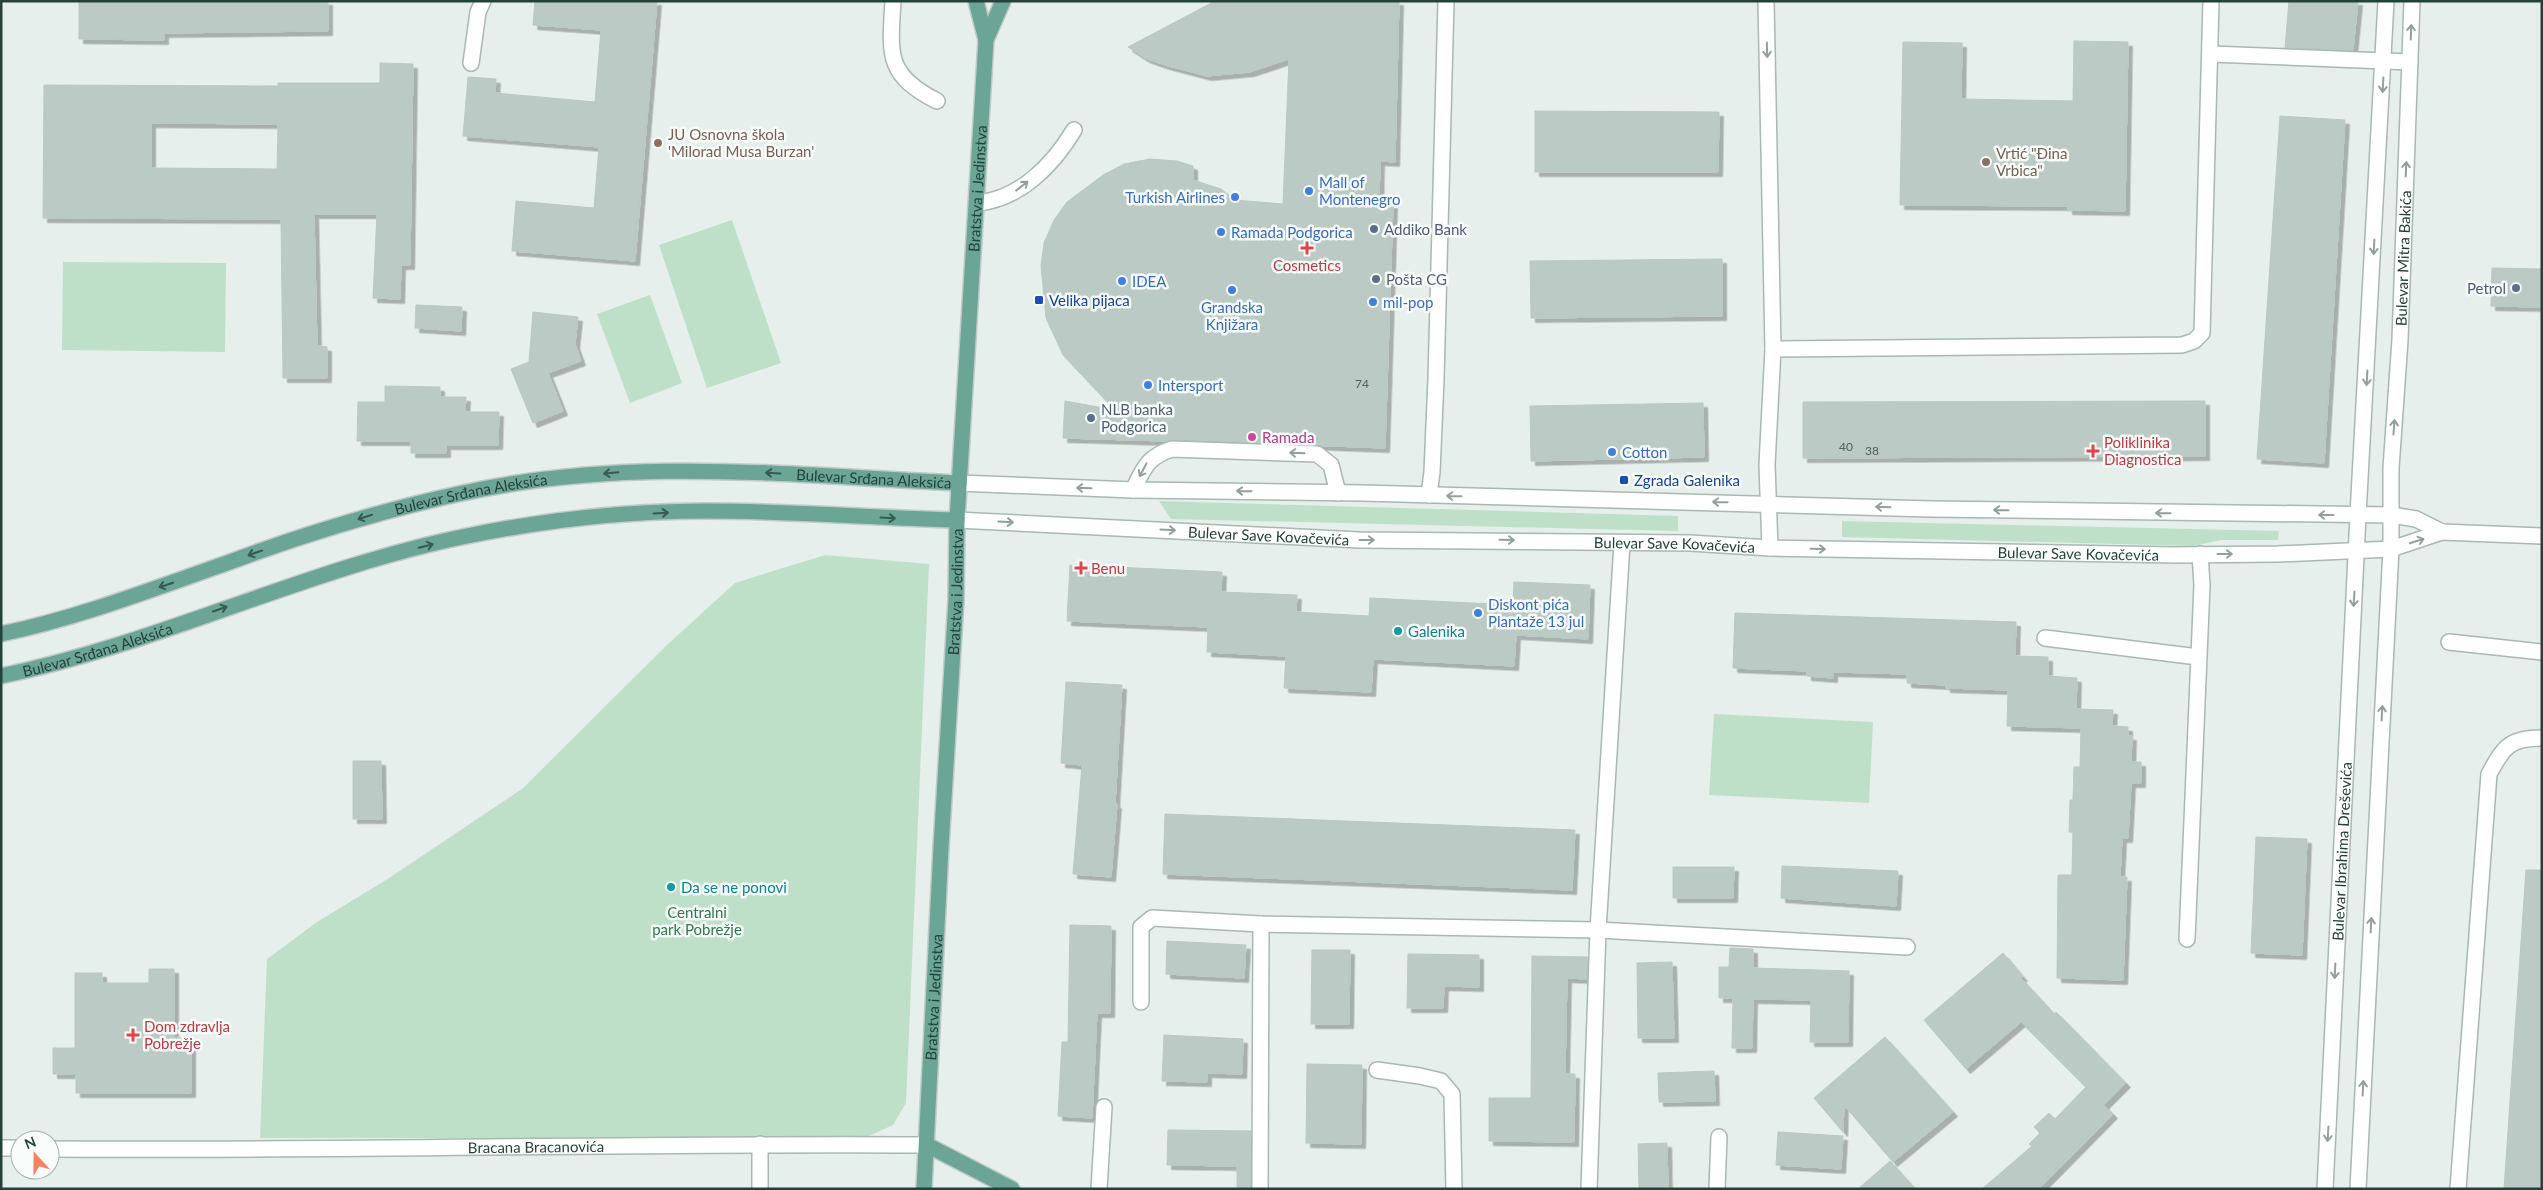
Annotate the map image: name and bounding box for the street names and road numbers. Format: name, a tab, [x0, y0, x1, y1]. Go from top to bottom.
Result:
street label: Bratstva i Jedinstva	[964, 125, 990, 252]
street label: Bulevar Mitra Bakića	[2392, 190, 2414, 326]
street label: Bulevar Srđana Aleksića	[796, 465, 952, 492]
street label: Bulevar Srđana Aleksića	[392, 470, 548, 518]
street label: Bulevar Save Kovačevića	[1188, 523, 1350, 549]
street label: Bratstva i Jedinstva	[944, 528, 966, 656]
street label: Bulevar Save Kovačevića	[1594, 533, 1756, 556]
street label: Bulevar Save Kovačevića	[1997, 543, 2159, 564]
street label: Bulevar Srđana Aleksića	[21, 619, 175, 680]
street label: Bulevar Ibrahima Dreševića	[2328, 762, 2355, 941]
street label: Bratstva i Jedinstva	[921, 933, 946, 1061]
street label: Bracana Bracanovića	[468, 1137, 604, 1156]

